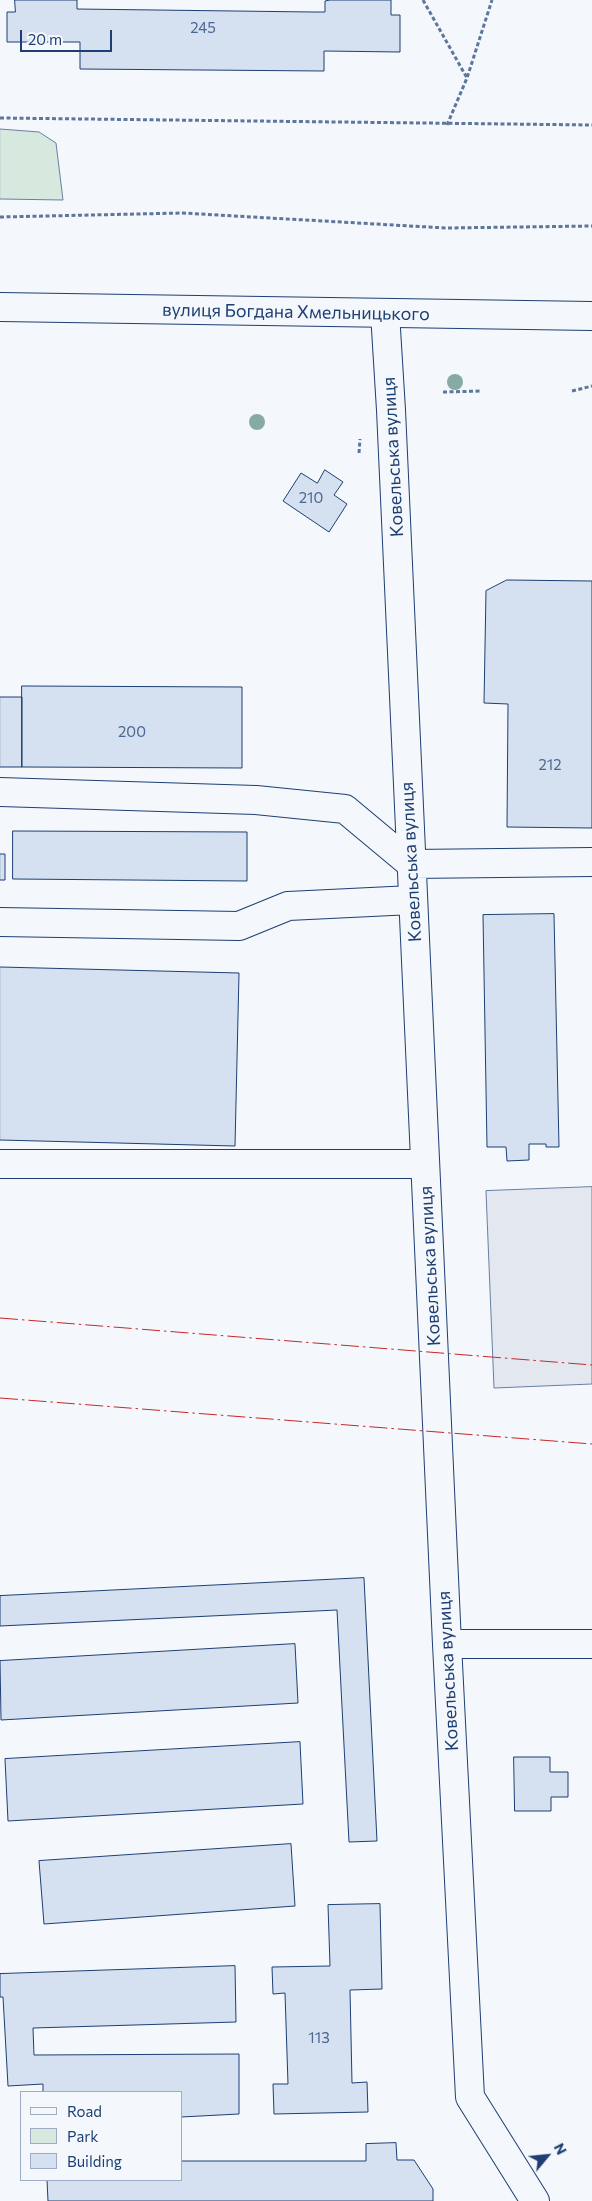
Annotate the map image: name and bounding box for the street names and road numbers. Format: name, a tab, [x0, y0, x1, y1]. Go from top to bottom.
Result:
street label: вулиця Богдана Хмельницького	[162, 299, 430, 325]
street label: Ковельська вулиця	[378, 376, 408, 538]
street label: Ковельська вулиця	[396, 781, 426, 943]
street label: Ковельська вулиця	[415, 1185, 445, 1347]
street label: Ковельська вулиця	[433, 1590, 463, 1752]

